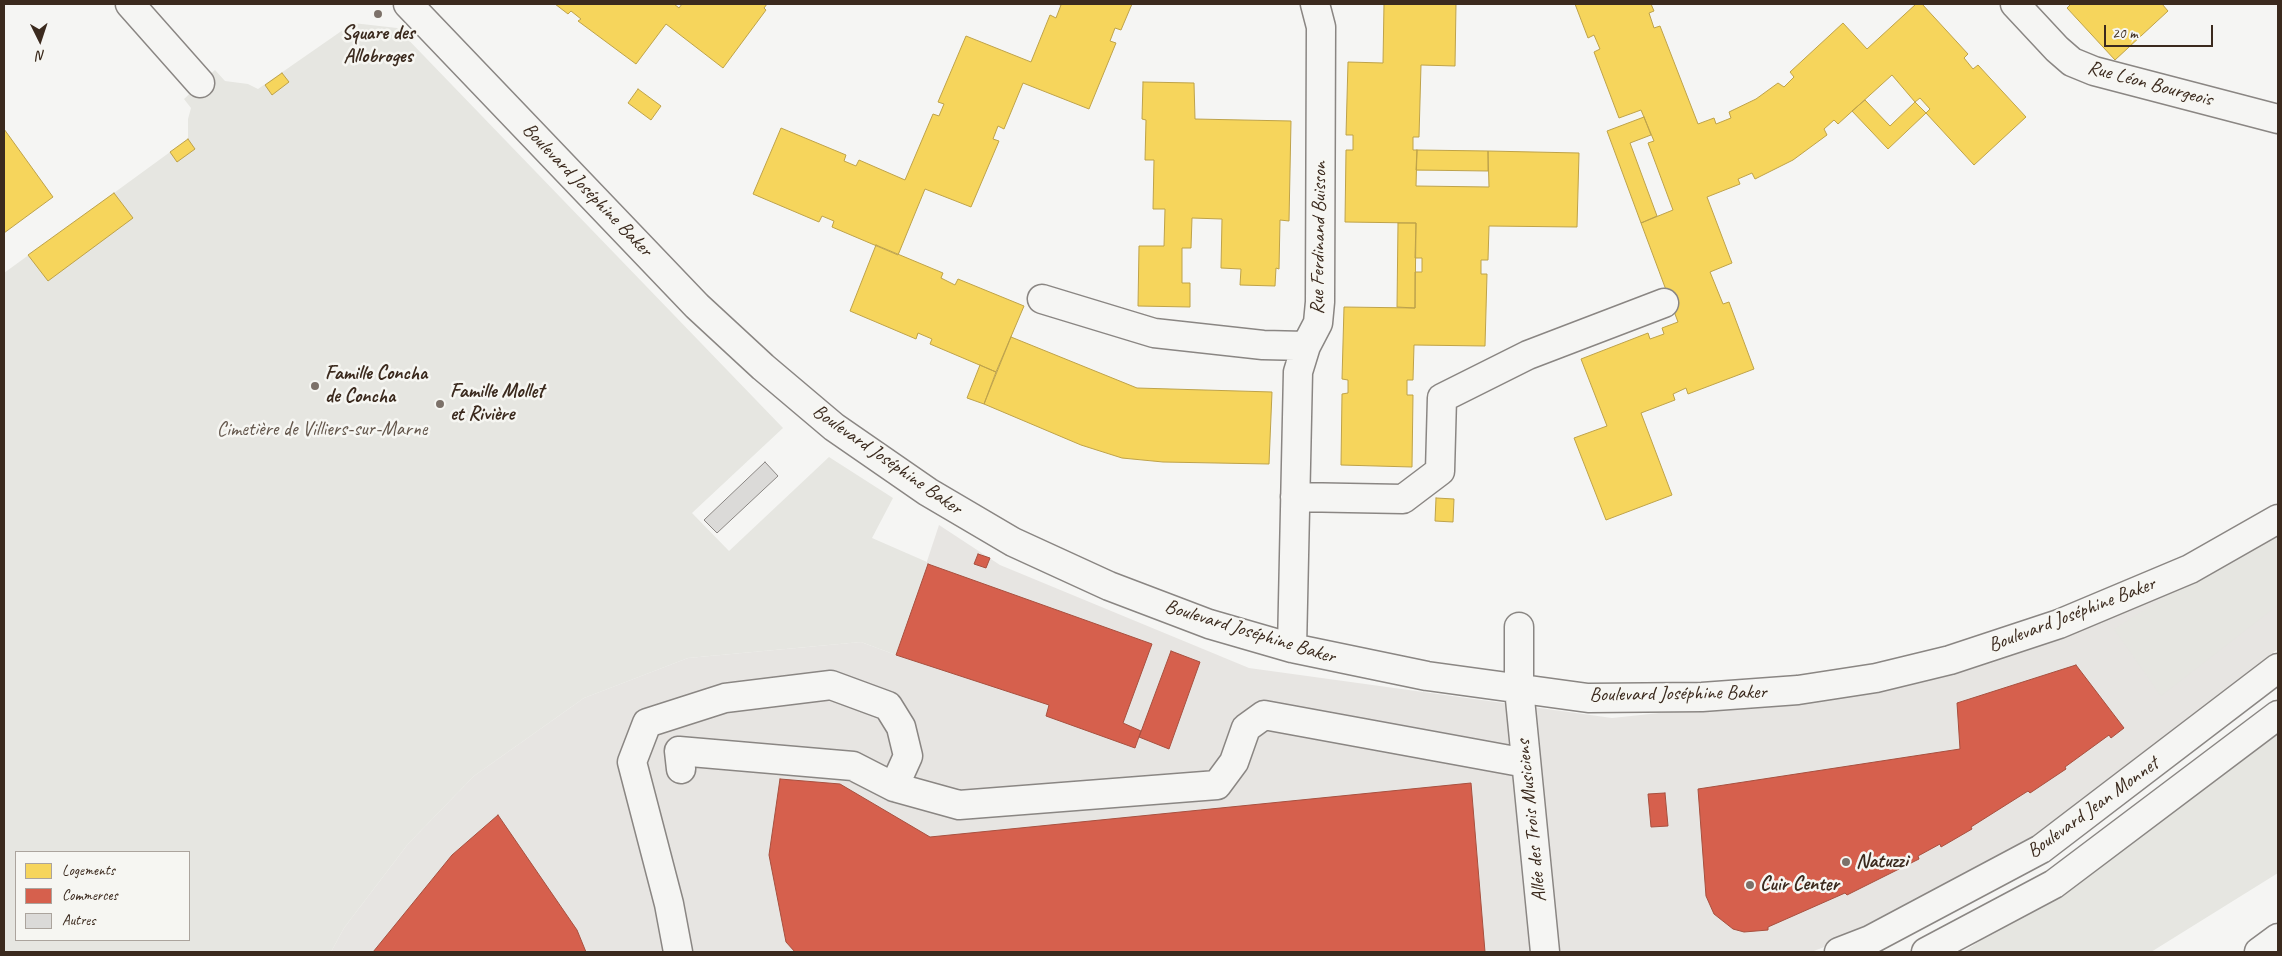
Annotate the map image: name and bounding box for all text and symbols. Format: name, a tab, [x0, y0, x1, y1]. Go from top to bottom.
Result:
marker: Square des Allobroges	[372, 8, 384, 20]
north arrow	[15, 15, 65, 65]
scale bar	[2107, 15, 2216, 47]
place label: Square des Allobroges	[342, 22, 414, 69]
text: 20 m	[2112, 24, 2138, 43]
text: N	[36, 47, 46, 64]
street label: Rue Léon Bourgeois	[2085, 56, 2215, 112]
street label: Boulevard Joséphine Baker	[517, 118, 657, 262]
street label: Rue Ferdinand Buisson	[1306, 161, 1332, 315]
place label: Famille Concha de Concha	[325, 362, 427, 409]
marker: Famille Concha de Concha	[309, 380, 321, 392]
place label: Famille Mollet et Rivière	[450, 380, 544, 427]
marker: Famille Mollet et Rivière	[434, 398, 446, 410]
street label: Boulevard Joséphine Baker	[808, 399, 966, 521]
park label: Cimetière de Villiers-sur-Marne	[217, 418, 427, 442]
street label: Boulevard Joséphine Baker	[1985, 572, 2159, 658]
street label: Boulevard Joséphine Baker	[1162, 595, 1338, 669]
street label: Boulevard Joséphine Baker	[1589, 680, 1767, 708]
street label: Allée des Trois Musiciens	[1512, 739, 1552, 903]
street label: Boulevard Jean Monnet	[2022, 752, 2164, 864]
place label: Natuzzi	[1856, 850, 1908, 874]
legend	[15, 851, 190, 941]
marker: Natuzzi	[1840, 856, 1852, 868]
text: Logements	[62, 861, 115, 880]
place label: Cuir Center	[1760, 873, 1839, 897]
marker: Cuir Center	[1744, 879, 1756, 891]
text: Commerces	[62, 886, 118, 905]
text: Autres	[62, 911, 95, 930]

